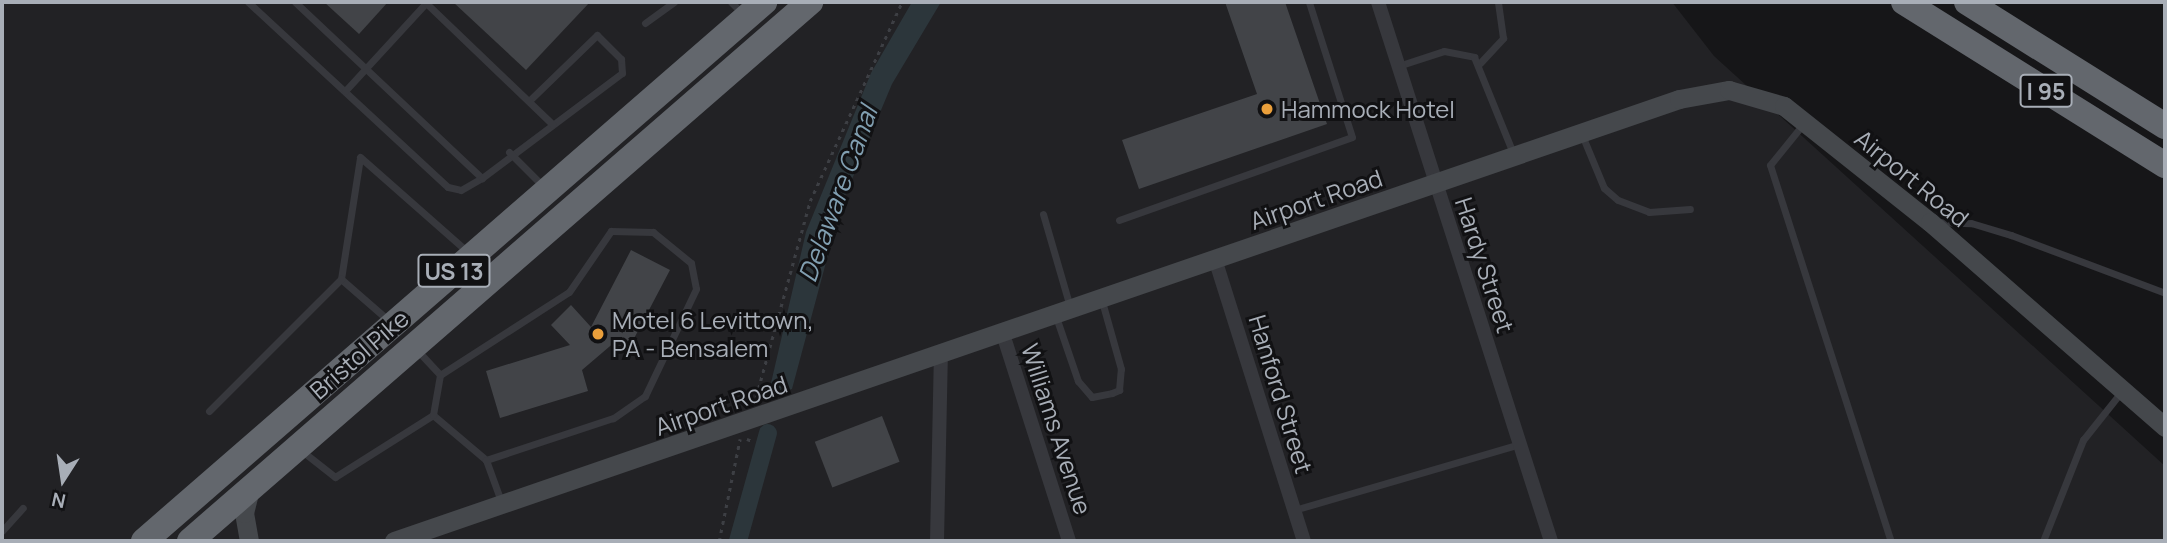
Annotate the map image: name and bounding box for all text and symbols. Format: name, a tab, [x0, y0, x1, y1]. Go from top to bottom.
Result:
road number: I 95	[2018, 72, 2074, 110]
place label: Hammock Hotel	[1281, 95, 1455, 123]
marker: Hammock Hotel	[1259, 101, 1275, 117]
water label: Delaware Canal	[792, 102, 884, 286]
street label: Airport Road	[1849, 123, 1975, 233]
street label: Airport Road	[1246, 163, 1386, 235]
street label: Hardy Street	[1450, 194, 1520, 336]
road number: US 13	[417, 252, 491, 290]
street label: Bristol Pike	[304, 303, 414, 405]
place label: Motel 6 Levittown, PA - Bensalem	[612, 306, 814, 362]
street label: Hanford Street	[1243, 311, 1319, 477]
marker: Motel 6 Levittown, PA - Bensalem	[590, 326, 606, 342]
street label: Williams Avenue	[1016, 340, 1098, 518]
street label: Airport Road	[651, 369, 791, 441]
north arrow	[28, 445, 98, 515]
text: N	[49, 486, 68, 515]

